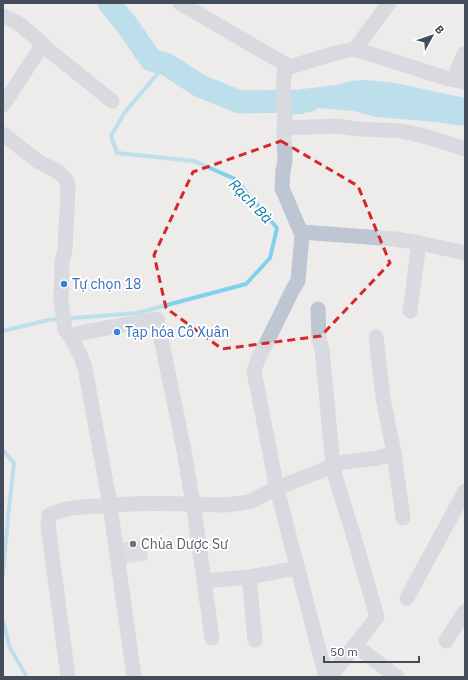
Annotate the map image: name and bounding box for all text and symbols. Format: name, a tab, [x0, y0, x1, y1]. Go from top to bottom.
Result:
north arrow	[412, 16, 452, 56]
text: B	[432, 22, 447, 37]
water label: Rạch Bà	[225, 175, 277, 228]
place label: Tự chọn 18	[72, 275, 141, 293]
marker: Tự chọn 18	[59, 279, 69, 289]
place label: Tạp hóa Cô Xuân	[125, 323, 229, 341]
marker: Tạp hóa Cô Xuân	[112, 327, 122, 337]
place label: Chùa Dược Sư	[141, 535, 228, 553]
marker: Chùa Dược Sư	[128, 539, 138, 549]
scale bar	[324, 638, 419, 664]
text: 50 m	[330, 644, 358, 659]

